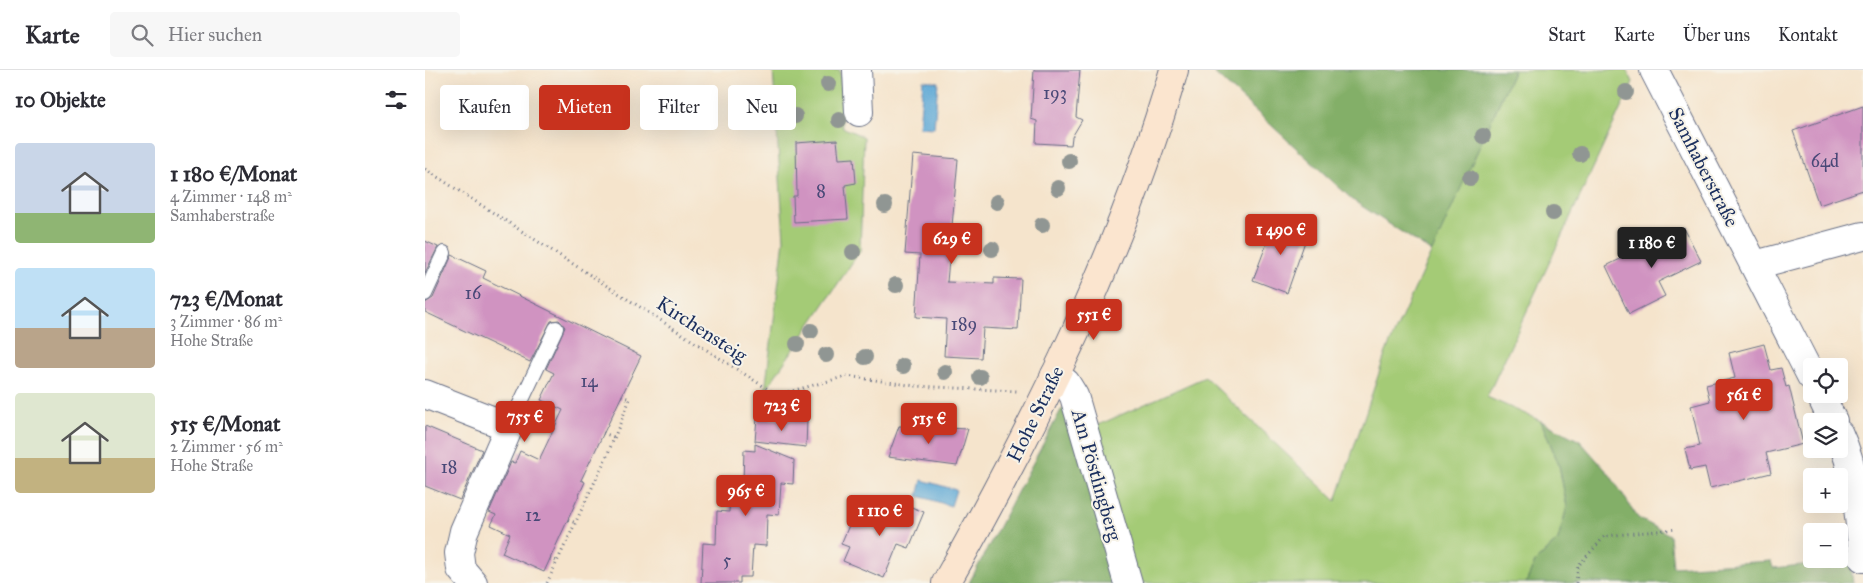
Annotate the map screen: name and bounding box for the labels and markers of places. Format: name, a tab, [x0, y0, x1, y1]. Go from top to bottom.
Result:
pin: 1 490 €	[1235, 214, 1327, 256]
pin: 629 €	[917, 222, 987, 265]
pin: 1 180 €	[1606, 226, 1698, 269]
pin: 551 €	[1059, 298, 1129, 341]
pin: 561 €	[1709, 378, 1779, 421]
pin: 723 €	[747, 390, 817, 432]
pin: 755 €	[490, 400, 560, 443]
pin: 515 €	[894, 402, 964, 445]
pin: 965 €	[711, 474, 781, 517]
pin: 1 110 €	[834, 494, 926, 537]

